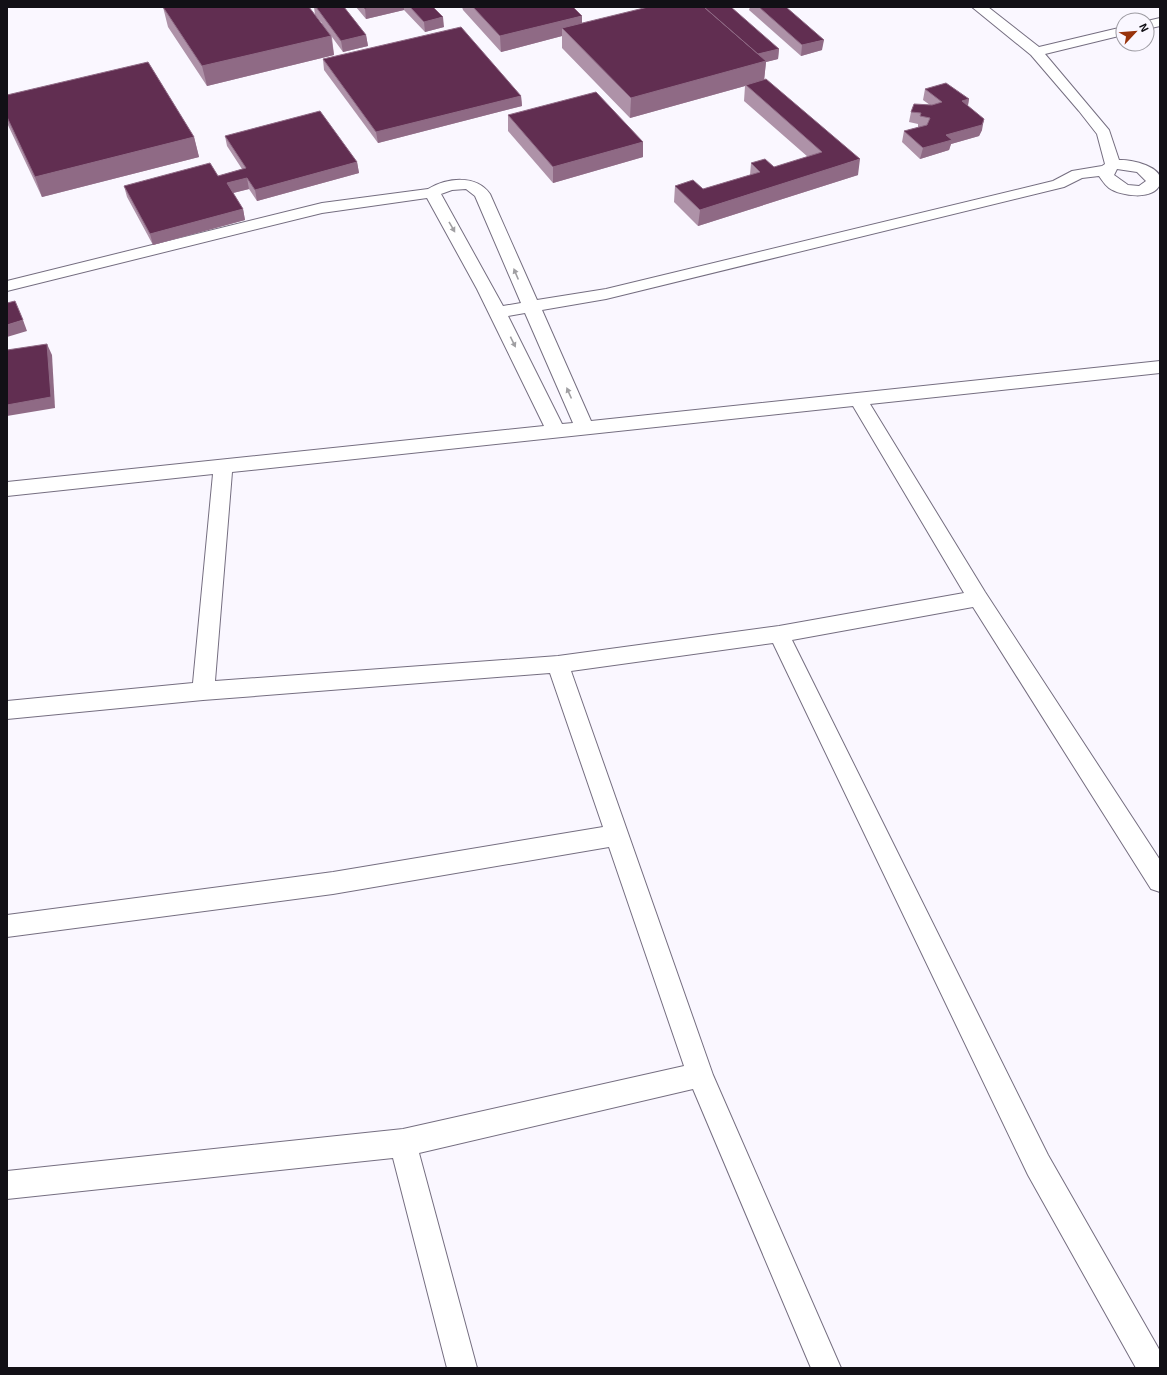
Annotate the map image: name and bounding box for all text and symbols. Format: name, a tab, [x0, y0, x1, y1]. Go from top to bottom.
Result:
north arrow	[1115, 12, 1155, 52]
text: N	[1137, 21, 1152, 34]
one-way arrow	[448, 222, 455, 233]
one-way arrow	[513, 268, 519, 280]
one-way arrow	[510, 336, 516, 348]
one-way arrow	[566, 388, 572, 399]

